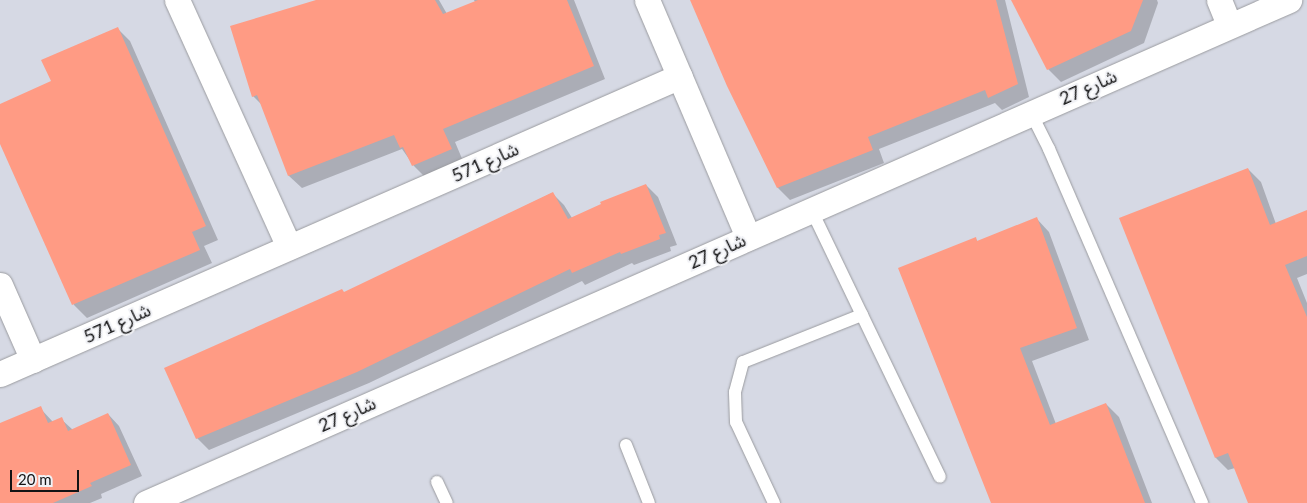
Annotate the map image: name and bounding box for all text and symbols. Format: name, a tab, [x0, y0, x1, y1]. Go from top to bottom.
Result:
street label: شارع 27	[1056, 65, 1120, 109]
street label: شارع 571	[448, 138, 522, 186]
street label: شارع 27	[685, 229, 749, 273]
street label: شارع 571	[80, 299, 154, 347]
street label: شارع 27	[315, 392, 379, 436]
scale bar	[12, 460, 81, 492]
text: 20 m	[18, 470, 52, 488]

